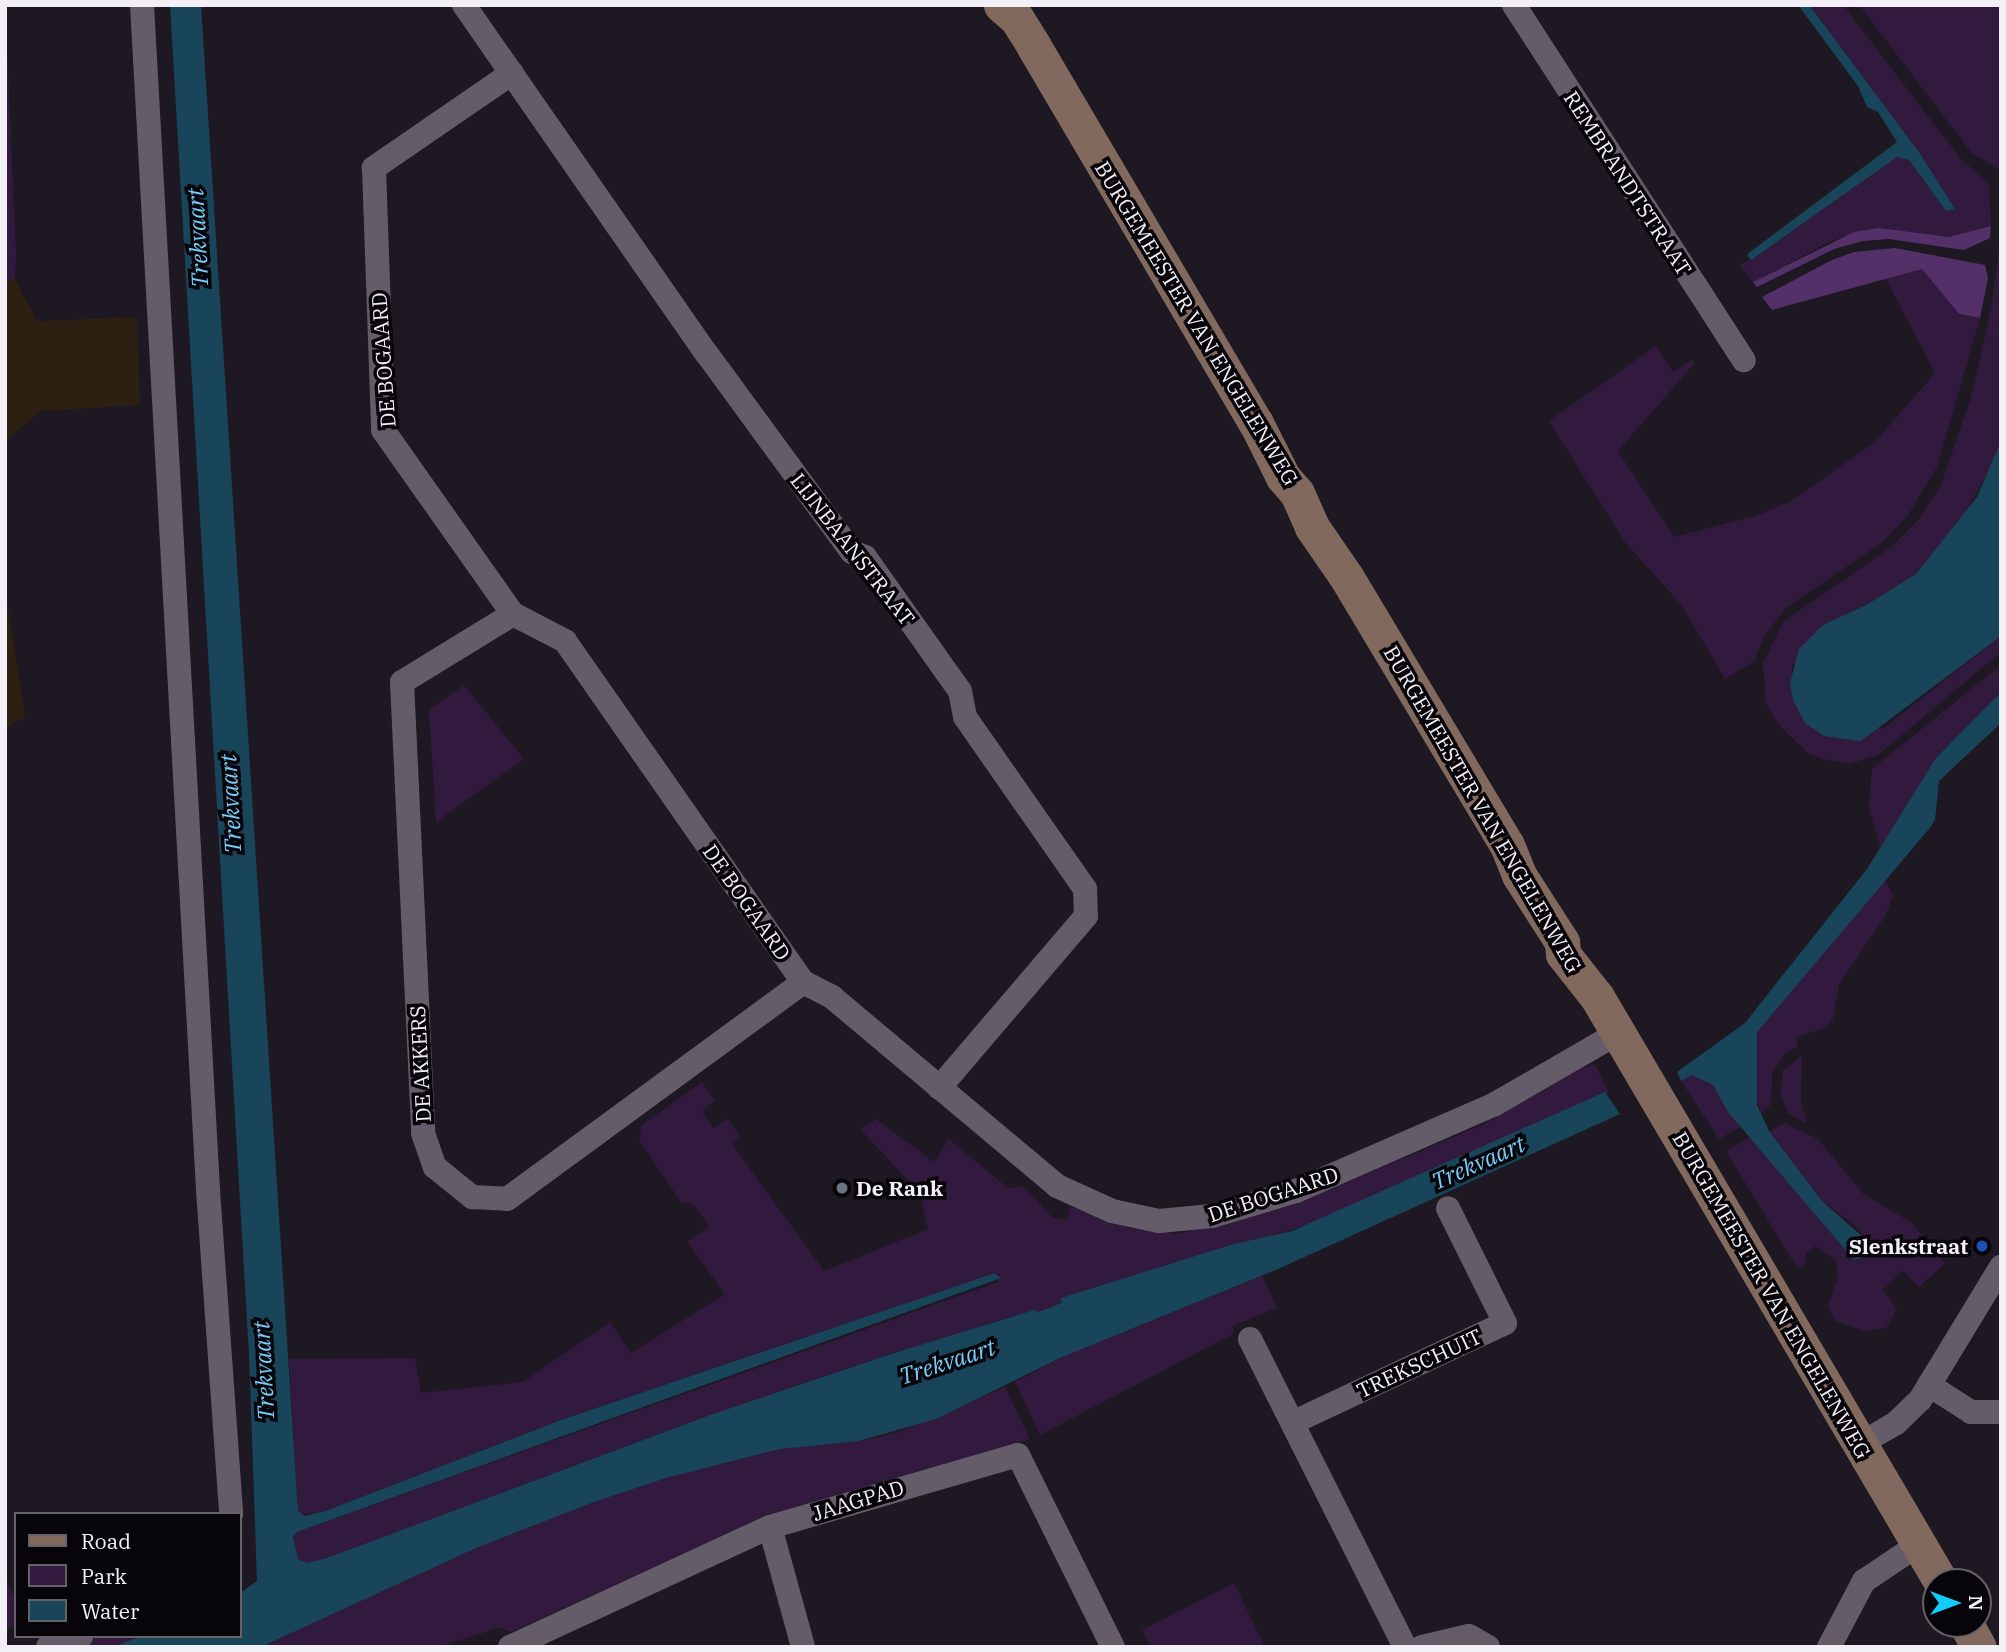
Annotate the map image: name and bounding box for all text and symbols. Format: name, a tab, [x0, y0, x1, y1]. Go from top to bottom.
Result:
street label: REMBRANDTSTRAAT	[1559, 86, 1697, 280]
street label: BURGEMEESTER VAN ENGELENWEG	[1090, 156, 1304, 490]
water label: Trekvaart	[181, 188, 213, 288]
street label: DE BOGAARD	[366, 292, 400, 428]
street label: LIJNBAANSTRAAT	[786, 468, 920, 630]
street label: BURGEMEESTER VAN ENGELENWEG	[1379, 641, 1587, 977]
water label: Trekvaart	[214, 754, 246, 854]
street label: DE BOGAARD	[698, 839, 796, 965]
street label: DE AKKERS	[404, 1005, 436, 1123]
street label: BURGEMEESTER VAN ENGELENWEG	[1668, 1127, 1876, 1463]
water label: Trekvaart	[1427, 1129, 1529, 1195]
street label: DE BOGAARD	[1205, 1161, 1341, 1227]
place label: De Rank	[856, 1175, 943, 1201]
marker: De Rank	[834, 1180, 850, 1196]
place label: Slenkstraat	[1849, 1233, 1968, 1259]
marker: Slenkstraat	[1974, 1238, 1990, 1254]
water label: Trekvaart	[247, 1321, 279, 1421]
street label: TREKSCHUIT	[1352, 1323, 1486, 1403]
water label: Trekvaart	[895, 1333, 999, 1389]
street label: JAAGPAD	[809, 1474, 907, 1526]
legend	[14, 1512, 242, 1638]
text: Road	[81, 1527, 131, 1555]
text: Park	[81, 1562, 127, 1590]
north arrow	[1922, 1568, 1992, 1638]
text: N	[1964, 1595, 1988, 1611]
text: Water	[81, 1597, 139, 1625]

